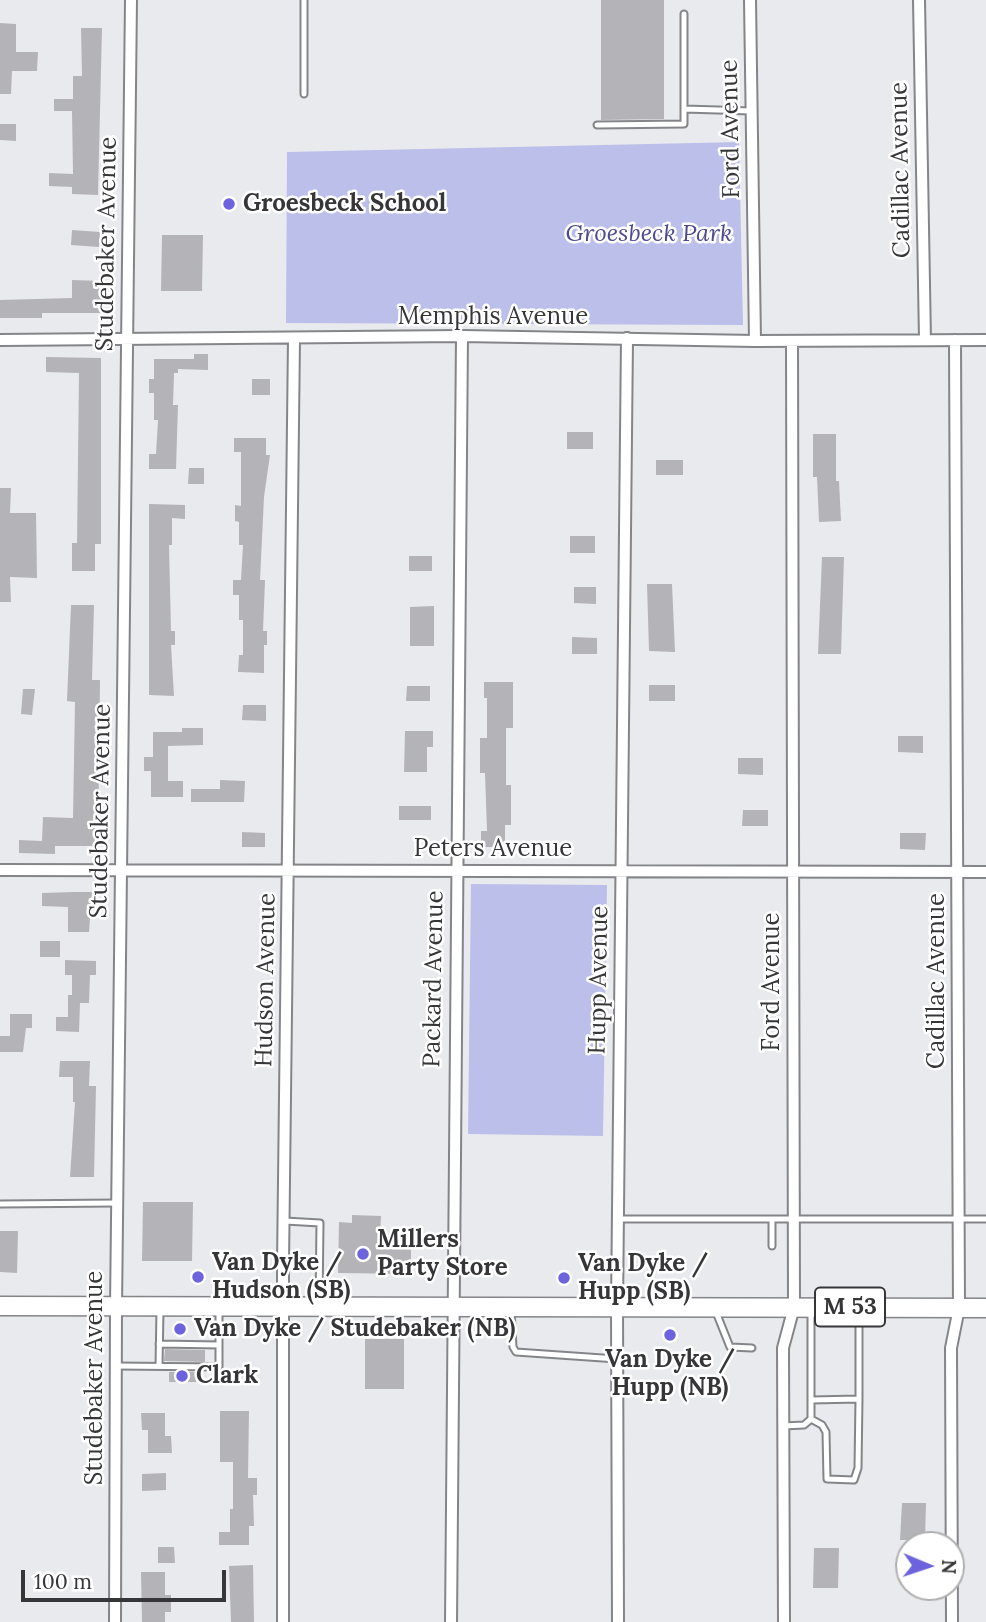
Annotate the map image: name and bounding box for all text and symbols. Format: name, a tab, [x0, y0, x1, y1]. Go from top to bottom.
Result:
street label: Ford Avenue	[715, 59, 747, 199]
street label: Cadillac Avenue	[885, 82, 917, 258]
street label: Studebaker Avenue	[91, 136, 123, 352]
place label: Groesbeck School	[243, 190, 446, 218]
marker: Groesbeck School	[221, 196, 237, 212]
park label: Groesbeck Park	[565, 220, 733, 248]
street label: Memphis Avenue	[398, 303, 588, 331]
street label: Studebaker Avenue	[85, 703, 117, 919]
street label: Peters Avenue	[414, 835, 572, 863]
street label: Packard Avenue	[418, 890, 450, 1068]
street label: Hudson Avenue	[250, 893, 282, 1067]
street label: Cadillac Avenue	[923, 893, 951, 1069]
street label: Hupp Avenue	[583, 905, 615, 1055]
street label: Ford Avenue	[758, 912, 786, 1052]
place label: Millers Party Store	[377, 1226, 508, 1282]
marker: Millers Party Store	[355, 1246, 371, 1262]
place label: Van Dyke / Hudson (SB)	[212, 1249, 350, 1305]
place label: Van Dyke / Hupp (SB)	[578, 1250, 708, 1306]
marker: Van Dyke / Hudson (SB)	[190, 1269, 206, 1285]
marker: Van Dyke / Hupp (SB)	[556, 1270, 572, 1286]
street label: Studebaker Avenue	[81, 1271, 109, 1485]
road number: M 53	[815, 1288, 885, 1326]
place label: Van Dyke / Studebaker (NB)	[194, 1315, 515, 1343]
marker: Van Dyke / Studebaker (NB)	[172, 1321, 188, 1337]
marker: Van Dyke / Hupp (NB)	[662, 1327, 678, 1343]
place label: Van Dyke / Hupp (NB)	[605, 1346, 735, 1402]
place label: Clark	[196, 1362, 258, 1390]
marker: Clark	[174, 1368, 190, 1384]
north arrow	[895, 1531, 965, 1601]
scale bar	[24, 1556, 229, 1600]
text: N	[937, 1559, 961, 1574]
text: 100 m	[34, 1568, 92, 1595]

